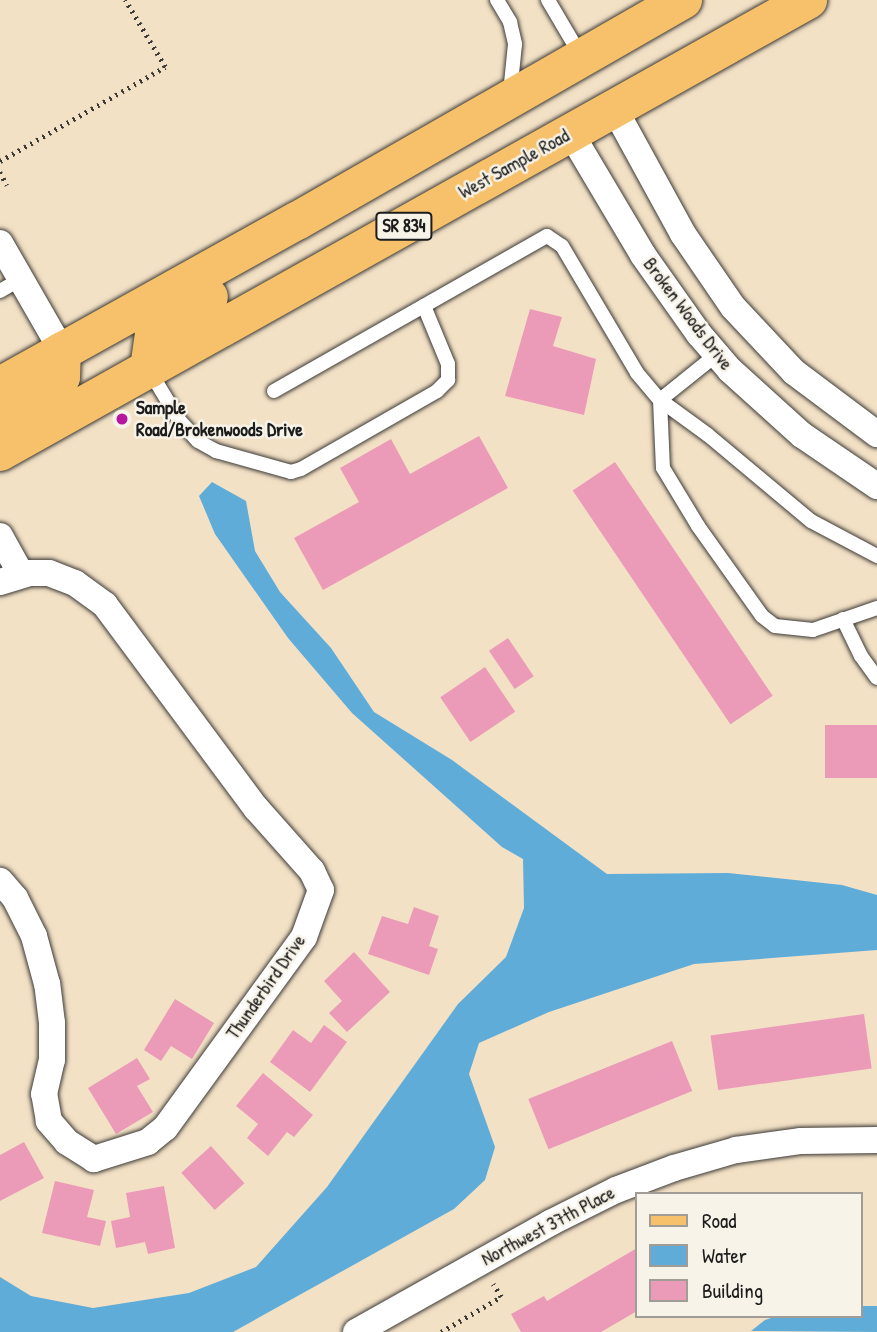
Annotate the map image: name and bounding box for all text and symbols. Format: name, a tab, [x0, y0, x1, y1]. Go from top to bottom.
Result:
street label: West Sample Road	[455, 124, 573, 204]
road number: SR 834	[374, 211, 434, 240]
street label: Broken Woods Drive	[638, 253, 738, 375]
place label: Sample Road/Brokenwoods Drive	[136, 397, 303, 441]
marker: Sample Road/Brokenwoods Drive	[114, 411, 130, 427]
street label: Thunderbird Drive	[222, 930, 310, 1044]
street label: Northwest 37th Place	[478, 1181, 618, 1271]
legend	[636, 1192, 863, 1318]
text: Road	[702, 1206, 736, 1235]
text: Water	[702, 1241, 747, 1270]
text: Building	[702, 1276, 763, 1305]

